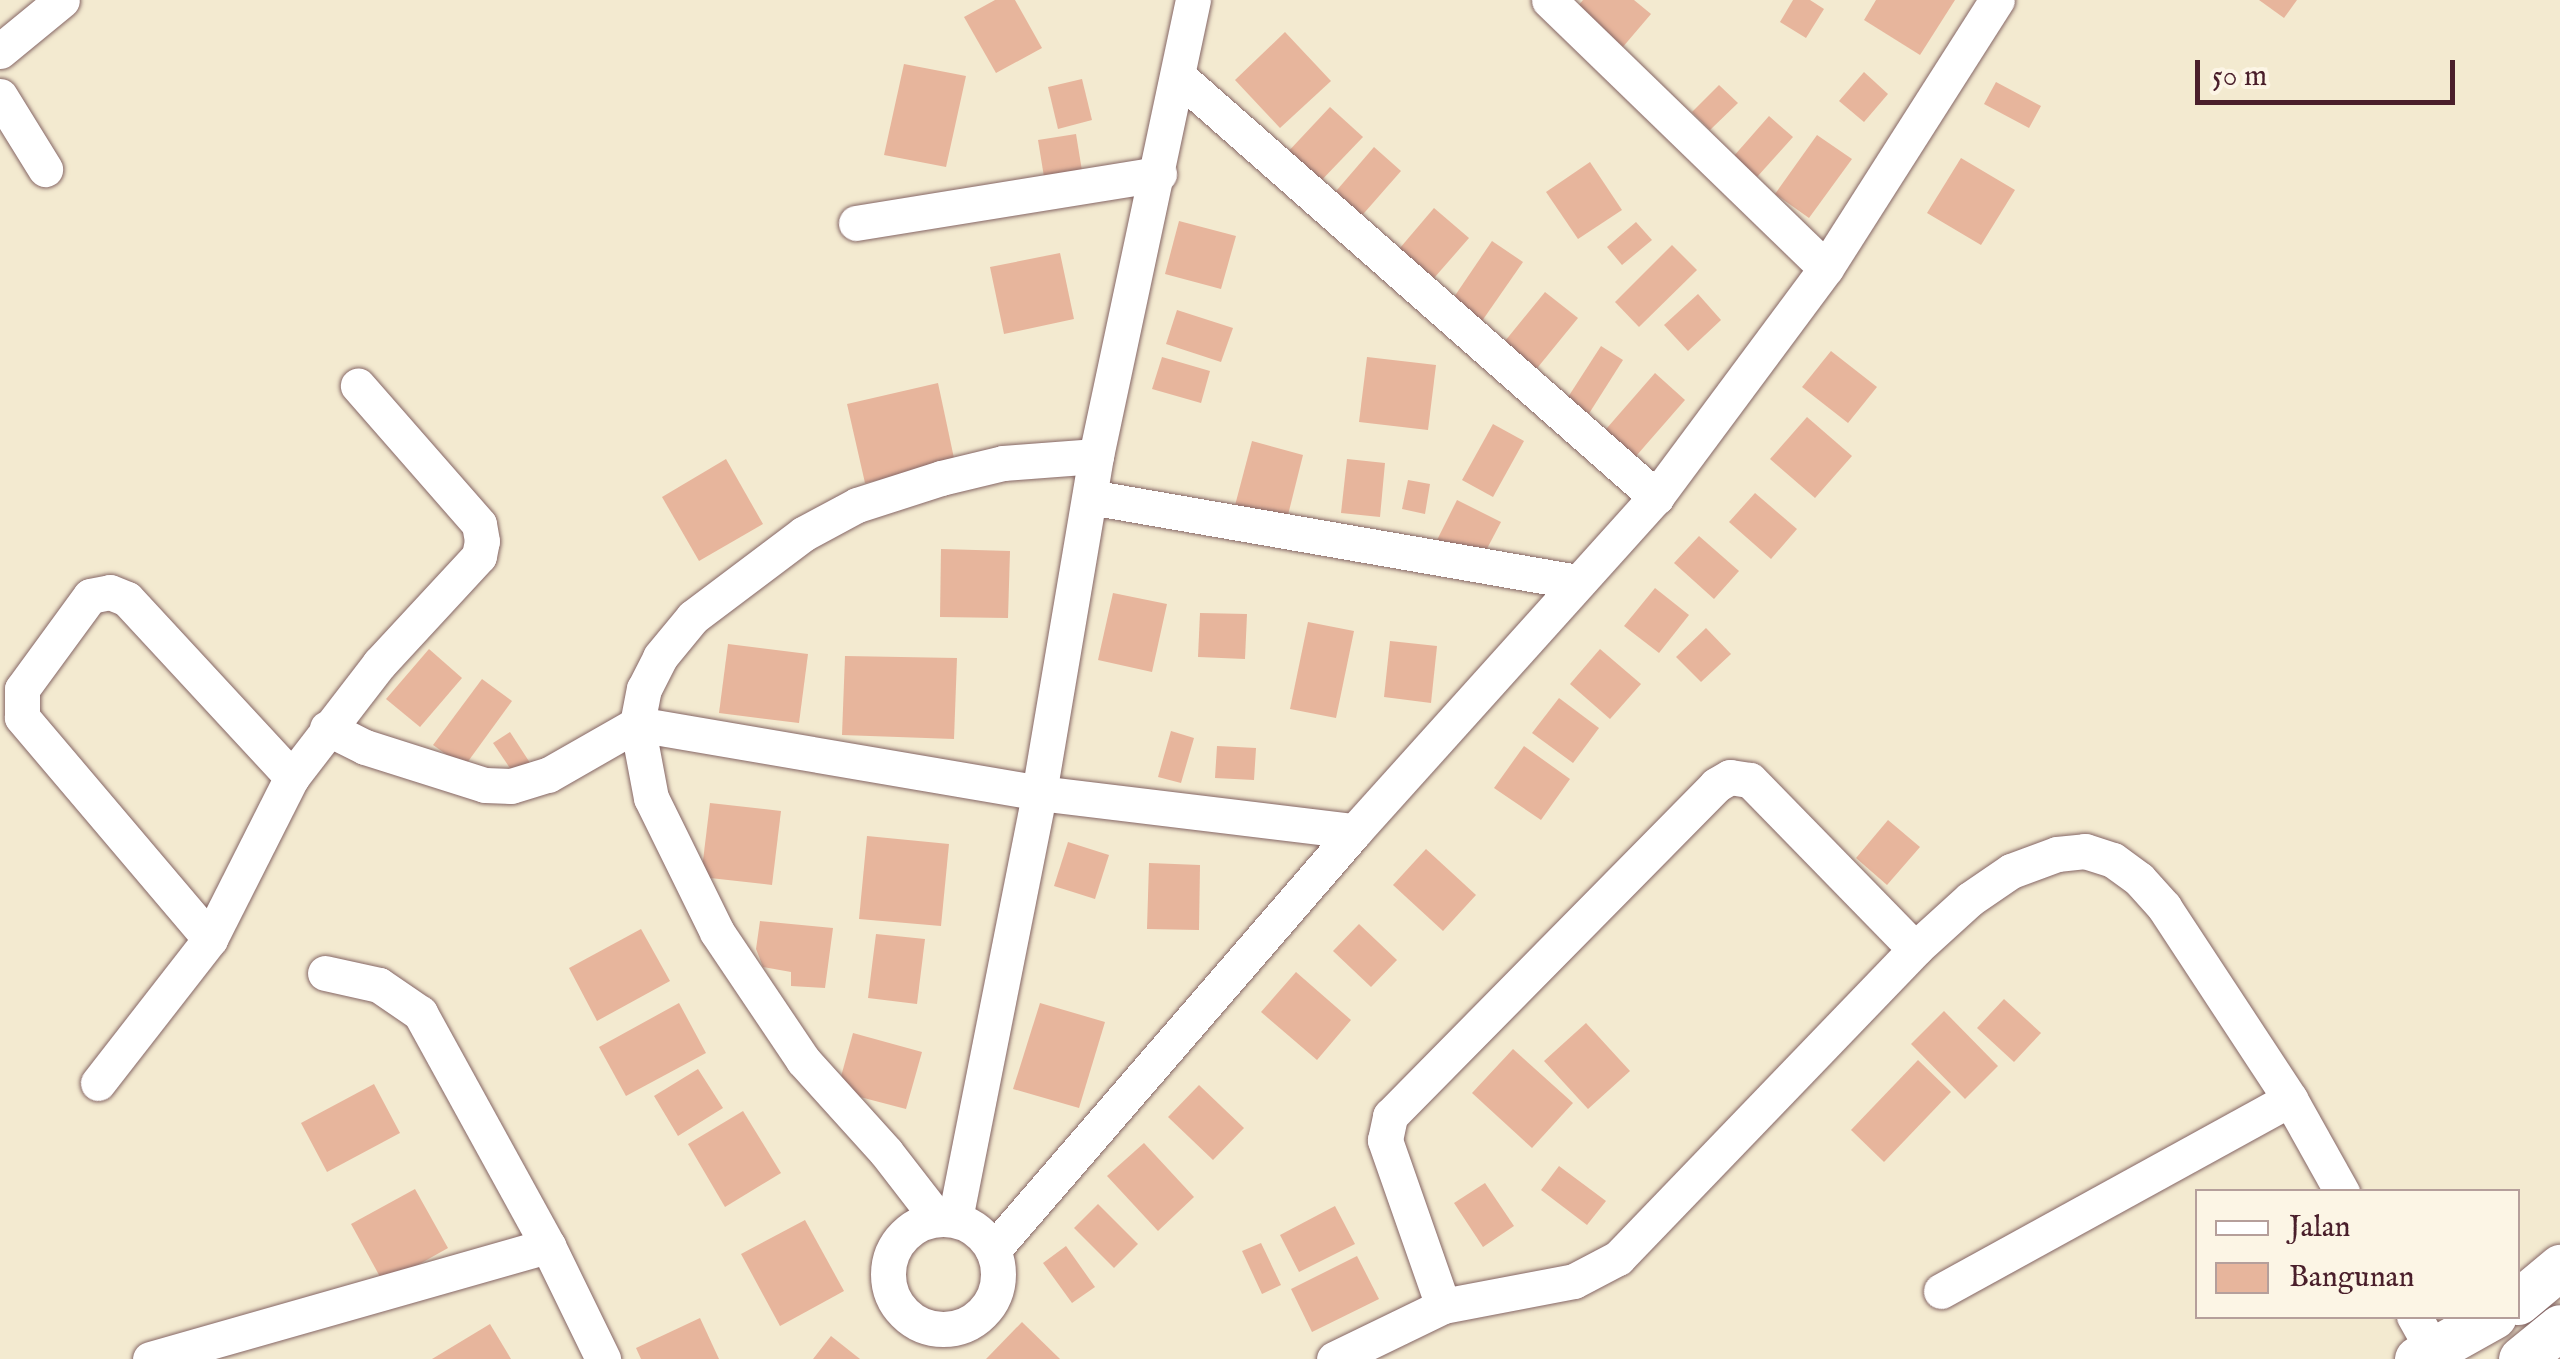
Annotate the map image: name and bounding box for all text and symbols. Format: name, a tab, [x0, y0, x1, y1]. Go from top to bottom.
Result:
scale bar	[2200, 40, 2460, 102]
text: 50 m	[2212, 58, 2267, 96]
legend	[2195, 1189, 2520, 1319]
text: Jalan	[2289, 1209, 2351, 1247]
text: Bangunan	[2289, 1259, 2415, 1297]

